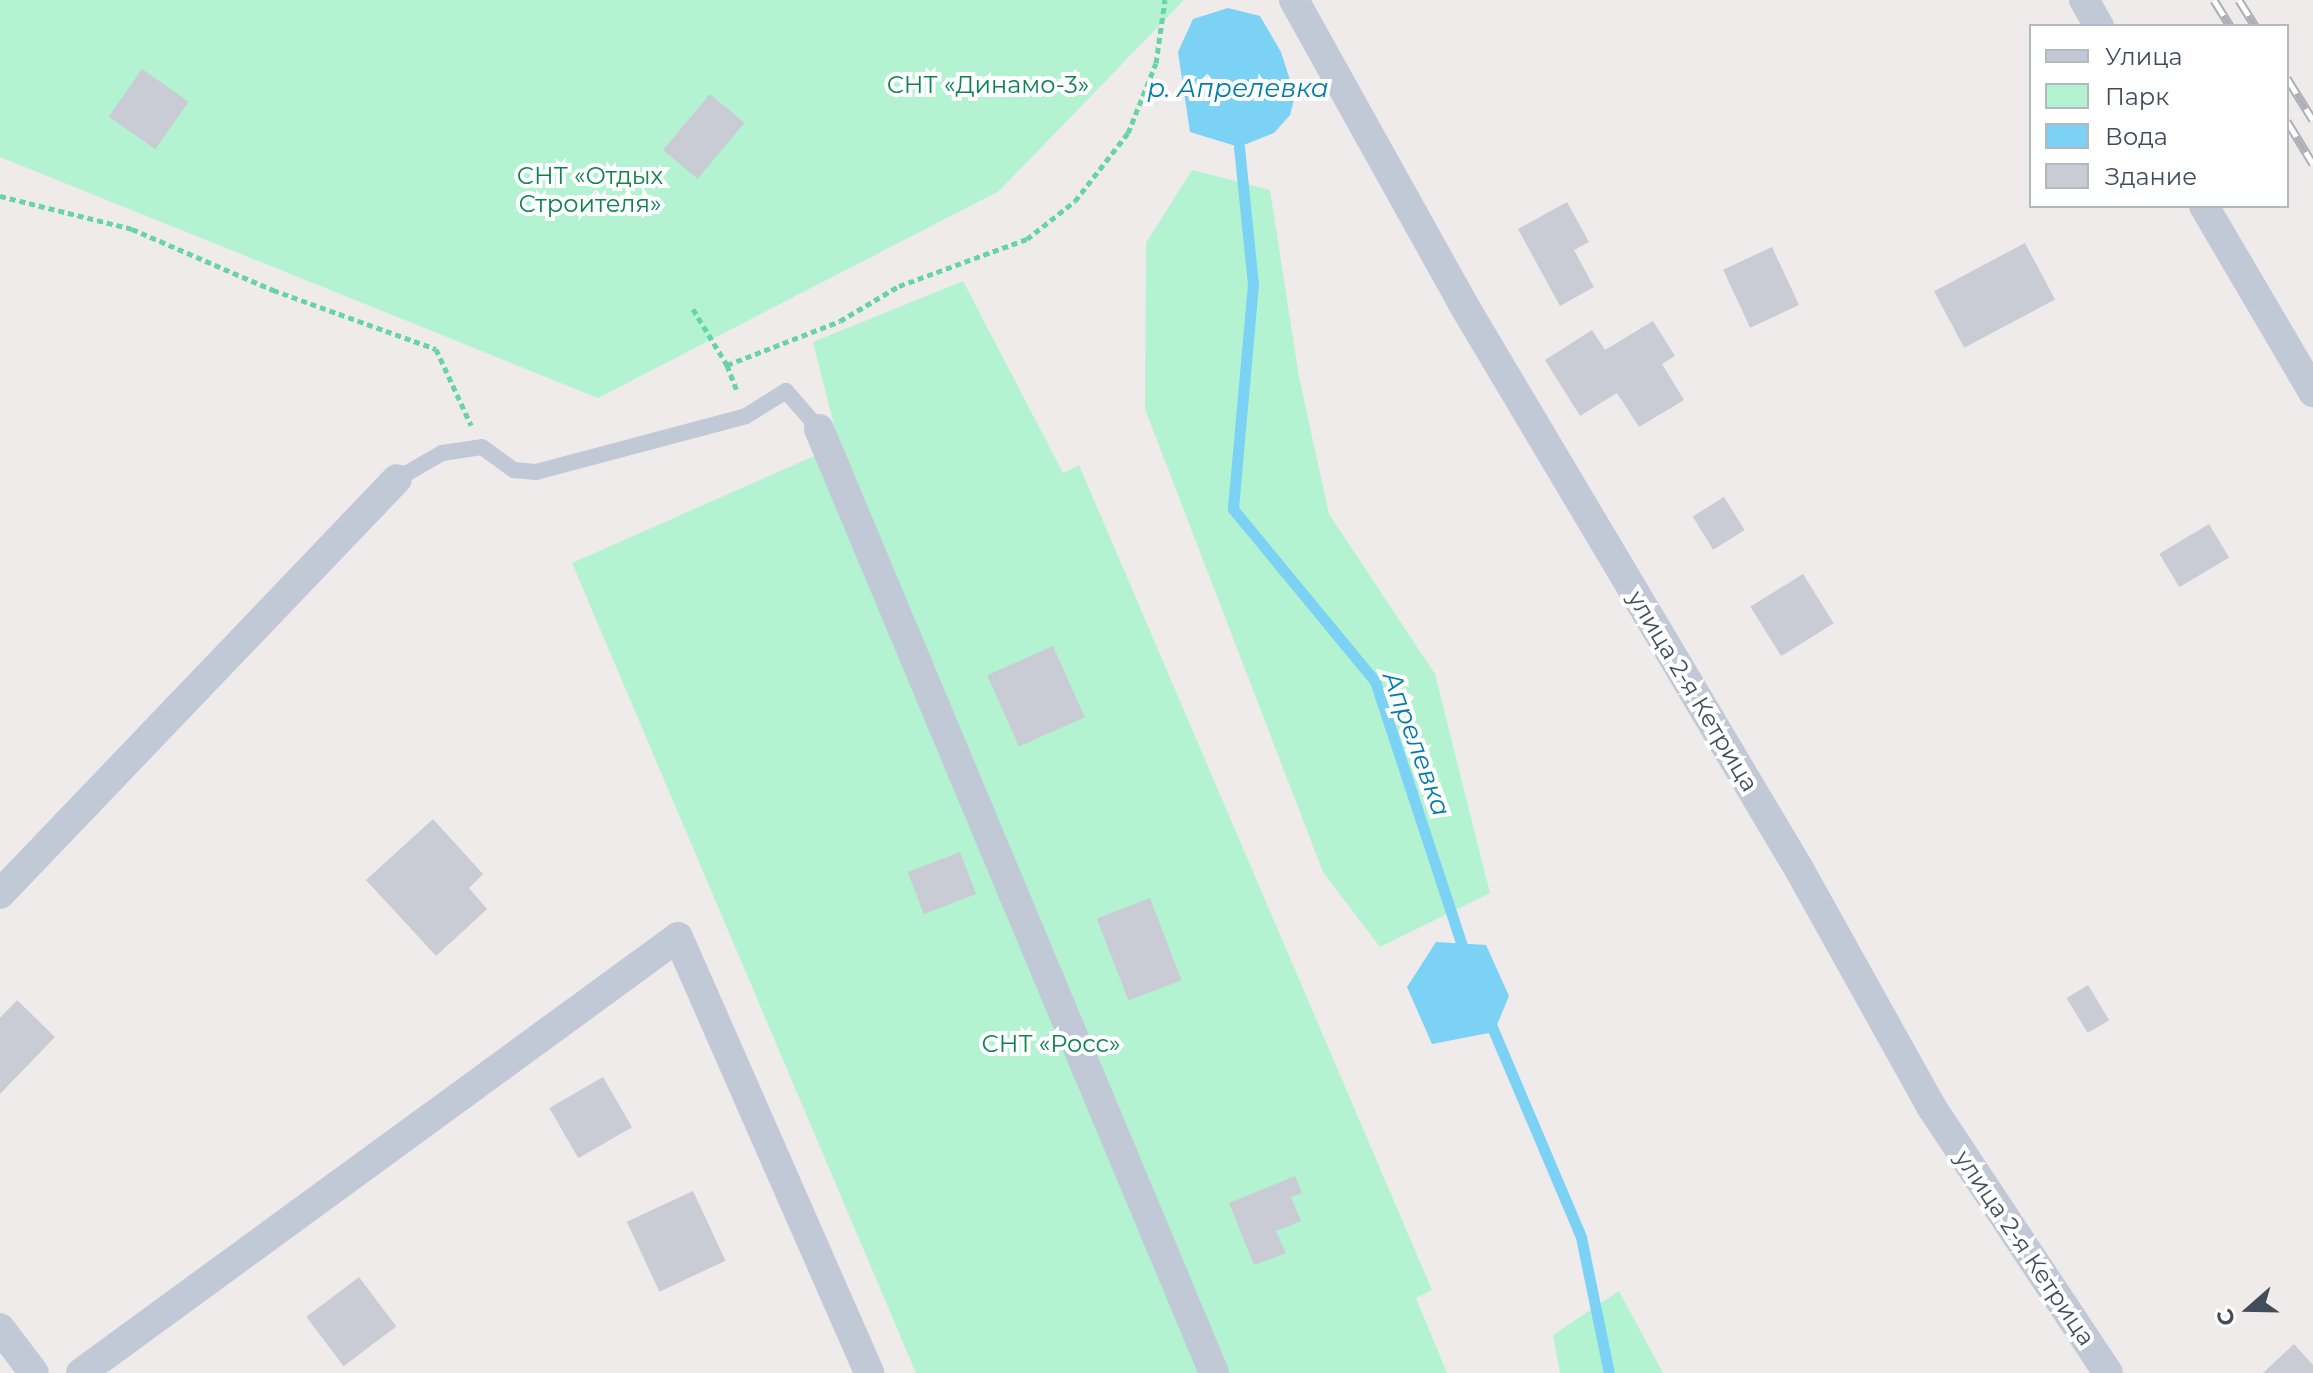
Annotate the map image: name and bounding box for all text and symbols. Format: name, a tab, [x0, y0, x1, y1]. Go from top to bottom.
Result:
legend	[2029, 24, 2289, 208]
text: Улица	[2105, 42, 2183, 71]
park label: СНТ «Динамо-3»	[887, 71, 1089, 99]
water label: р. Апрелевка	[1147, 73, 1329, 105]
text: Парк	[2105, 82, 2169, 111]
text: Вода	[2105, 122, 2168, 151]
park label: СНТ «Отдых Строителя»	[517, 162, 663, 218]
text: Здание	[2105, 162, 2197, 191]
street label: улица 2-я Кетрица	[1622, 585, 1764, 797]
water label: Апрелевка	[1375, 667, 1457, 821]
park label: СНТ «Росс»	[982, 1030, 1120, 1058]
street label: улица 2-я Кетрица	[1949, 1145, 2101, 1351]
north arrow	[2209, 1269, 2289, 1349]
text: С	[2211, 1305, 2241, 1330]

